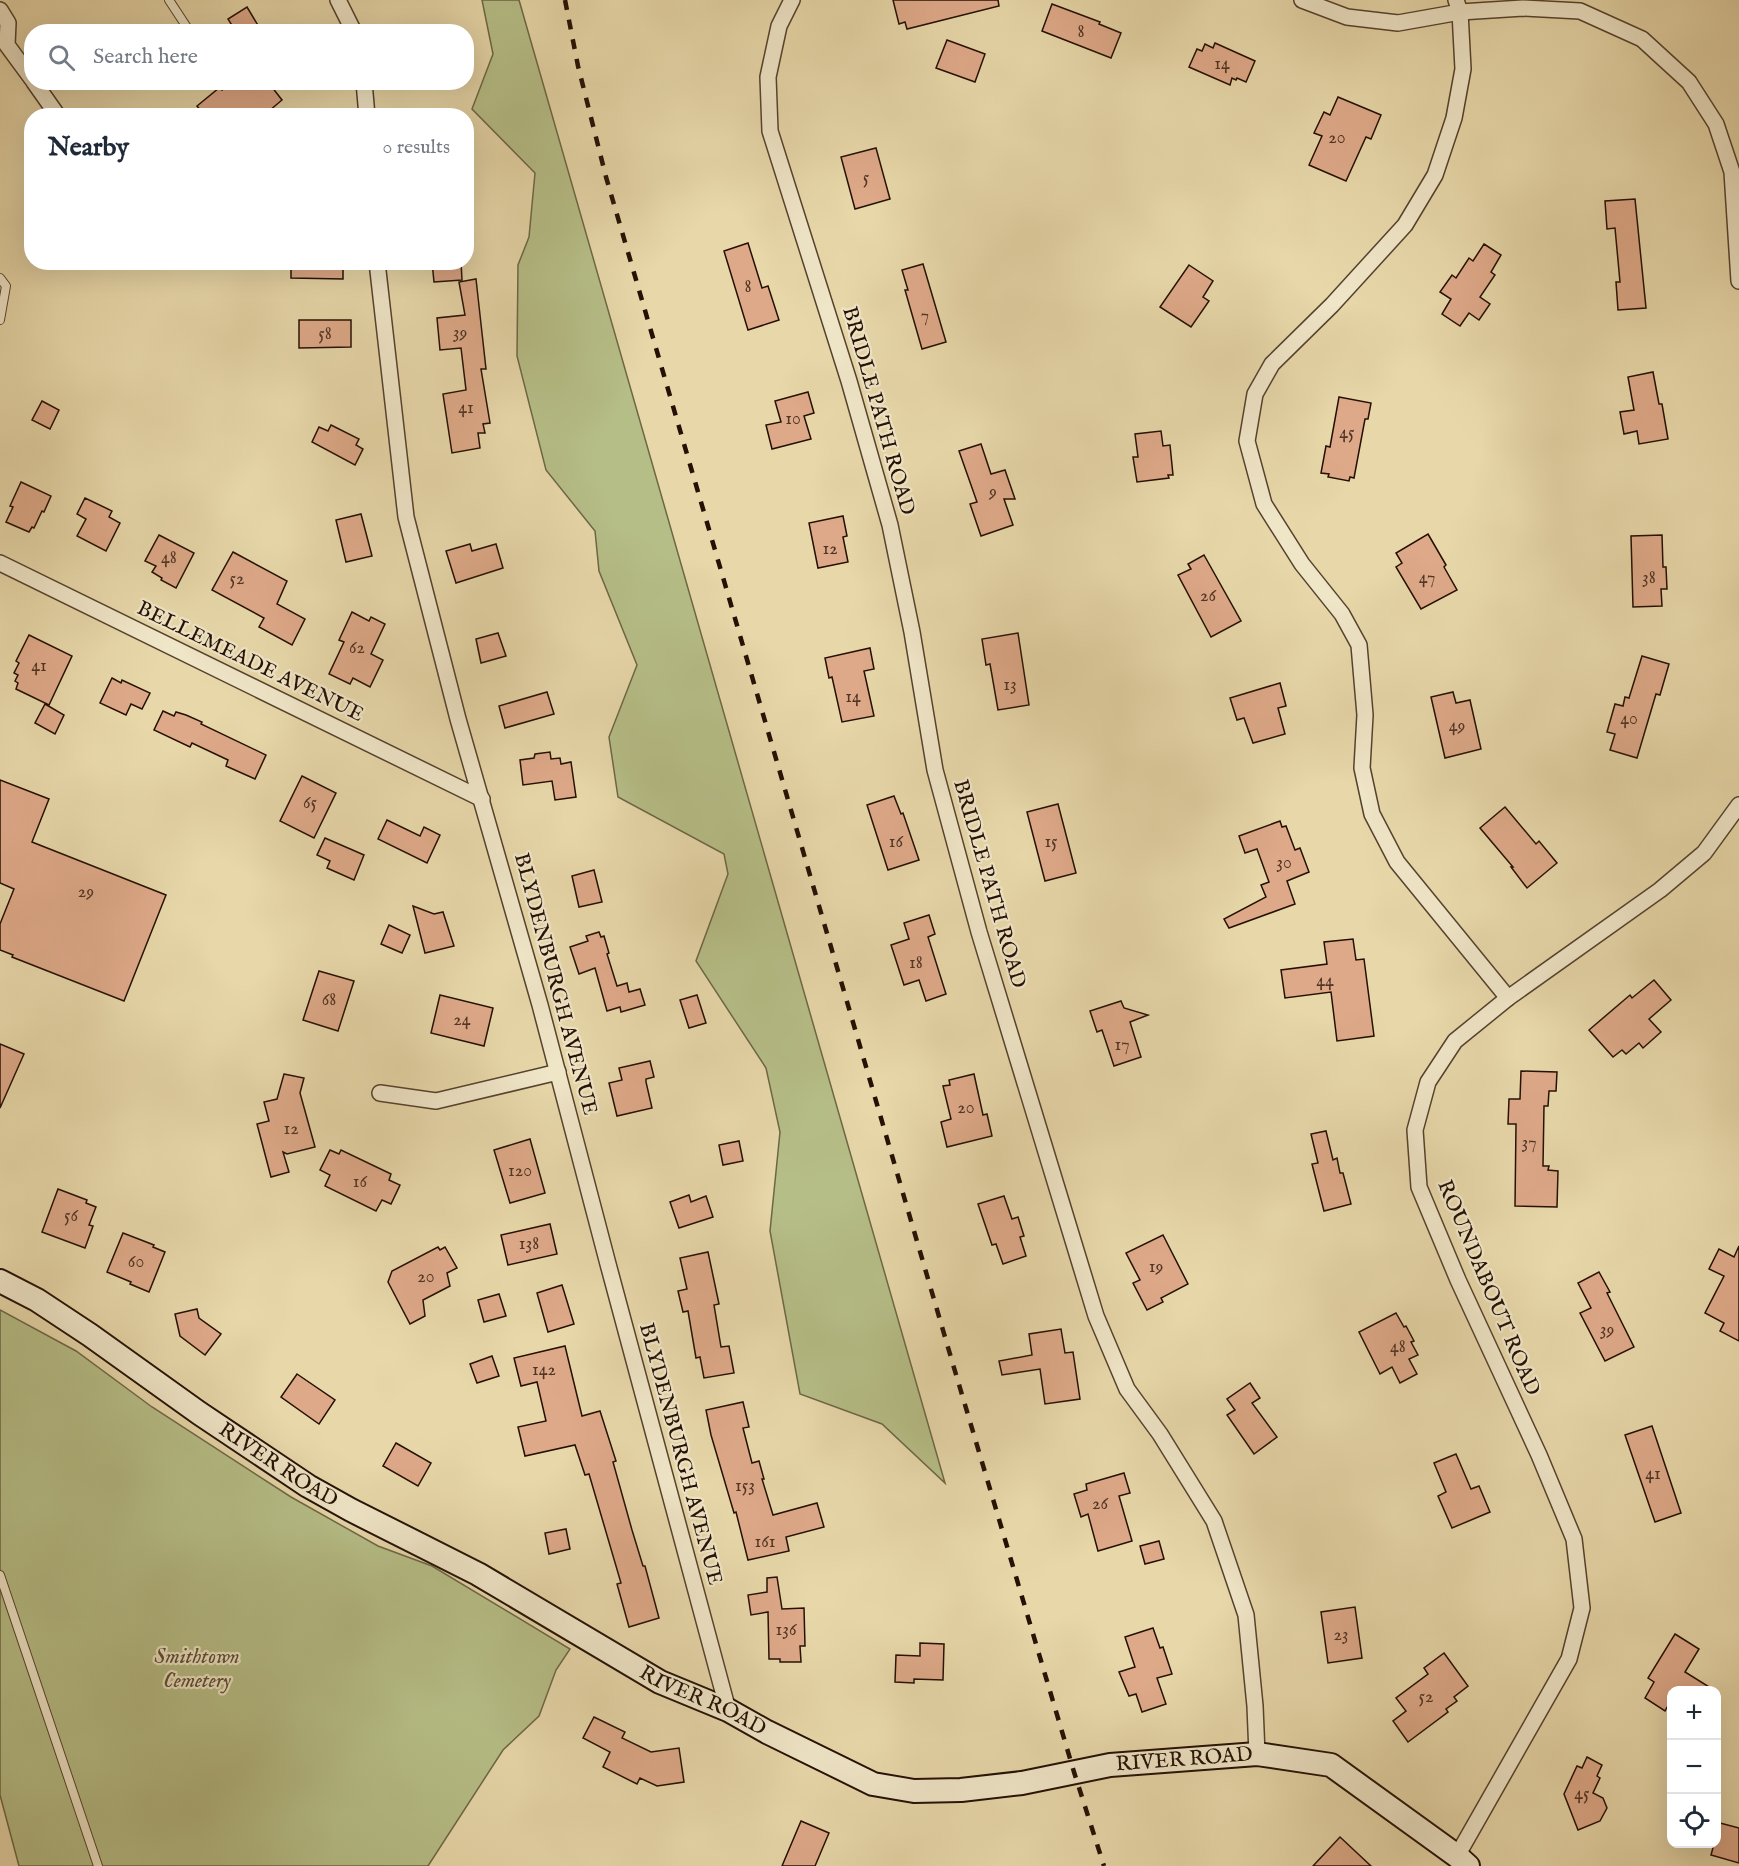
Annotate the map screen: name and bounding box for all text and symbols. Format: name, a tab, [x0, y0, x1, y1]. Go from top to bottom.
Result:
house number: 8	[1077, 21, 1085, 44]
search box	[24, 24, 474, 90]
icon: search	[45, 41, 78, 74]
text: Search here	[93, 43, 198, 71]
house number: 14	[1214, 53, 1230, 76]
house number: 20	[1328, 127, 1346, 150]
text: Nearby	[48, 131, 129, 164]
text: 0 results	[383, 135, 450, 160]
house number: 5	[863, 167, 870, 190]
house number: 8	[744, 276, 752, 299]
street label: BRIDLE PATH ROAD	[835, 303, 921, 519]
house number: 7	[921, 305, 929, 328]
house number: 39	[453, 322, 467, 345]
house number: 58	[318, 323, 332, 346]
house number: 41	[458, 397, 474, 420]
house number: 10	[785, 408, 801, 431]
house number: 45	[1339, 422, 1355, 445]
house number: 9	[988, 481, 997, 504]
house number: 12	[822, 538, 838, 561]
house number: 48	[161, 547, 177, 570]
house number: 47	[1419, 567, 1435, 590]
house number: 38	[1642, 567, 1656, 590]
house number: 52	[230, 568, 244, 591]
house number: 26	[1200, 585, 1216, 608]
street label: BELLEMEADE AVENUE	[132, 595, 368, 729]
house number: 62	[349, 637, 365, 660]
house number: 41	[31, 655, 47, 678]
house number: 13	[1003, 674, 1017, 697]
house number: 14	[845, 686, 861, 709]
house number: 40	[1620, 708, 1638, 731]
house number: 49	[1449, 715, 1465, 738]
street label: BRIDLE PATH ROAD	[946, 776, 1032, 992]
house number: 65	[303, 792, 318, 815]
house number: 16	[889, 831, 904, 854]
house number: 15	[1044, 831, 1058, 854]
street label: BLYDENBURGH AVENUE	[507, 850, 603, 1118]
house number: 30	[1276, 852, 1292, 875]
house number: 29	[78, 881, 94, 904]
house number: 18	[909, 952, 923, 975]
house number: 44	[1316, 970, 1334, 993]
house number: 68	[322, 989, 336, 1012]
house number: 24	[453, 1009, 471, 1032]
house number: 17	[1114, 1034, 1130, 1057]
house number: 20	[957, 1097, 975, 1120]
house number: 12	[283, 1118, 299, 1141]
house number: 37	[1521, 1132, 1537, 1155]
house number: 120	[508, 1160, 532, 1183]
house number: 16	[353, 1171, 368, 1194]
street label: ROUNDABOUT ROAD	[1430, 1176, 1546, 1400]
house number: 56	[64, 1205, 78, 1228]
house number: 138	[519, 1233, 539, 1256]
house number: 60	[128, 1251, 144, 1274]
house number: 19	[1149, 1256, 1163, 1279]
house number: 20	[417, 1266, 435, 1289]
house number: 39	[1600, 1319, 1614, 1342]
street label: BLYDENBURGH AVENUE	[632, 1320, 728, 1588]
house number: 48	[1390, 1336, 1406, 1359]
house number: 142	[532, 1359, 556, 1382]
street label: RIVER ROAD	[213, 1416, 343, 1514]
house number: 41	[1645, 1463, 1661, 1486]
house number: 153	[735, 1475, 755, 1498]
house number: 26	[1092, 1493, 1108, 1516]
house number: 161	[755, 1531, 775, 1554]
house number: 136	[775, 1619, 797, 1642]
house number: 23	[1333, 1624, 1349, 1647]
park label: Smithtown Cemetery	[154, 1644, 240, 1695]
street label: RIVER ROAD	[634, 1659, 771, 1742]
house number: 52	[1419, 1686, 1433, 1709]
map controls	[1667, 1686, 1721, 1848]
button: +	[1667, 1686, 1721, 1740]
button: −	[1667, 1740, 1721, 1794]
street label: RIVER ROAD	[1115, 1741, 1254, 1778]
house number: 45	[1574, 1783, 1590, 1806]
button: locate	[1667, 1794, 1721, 1848]

